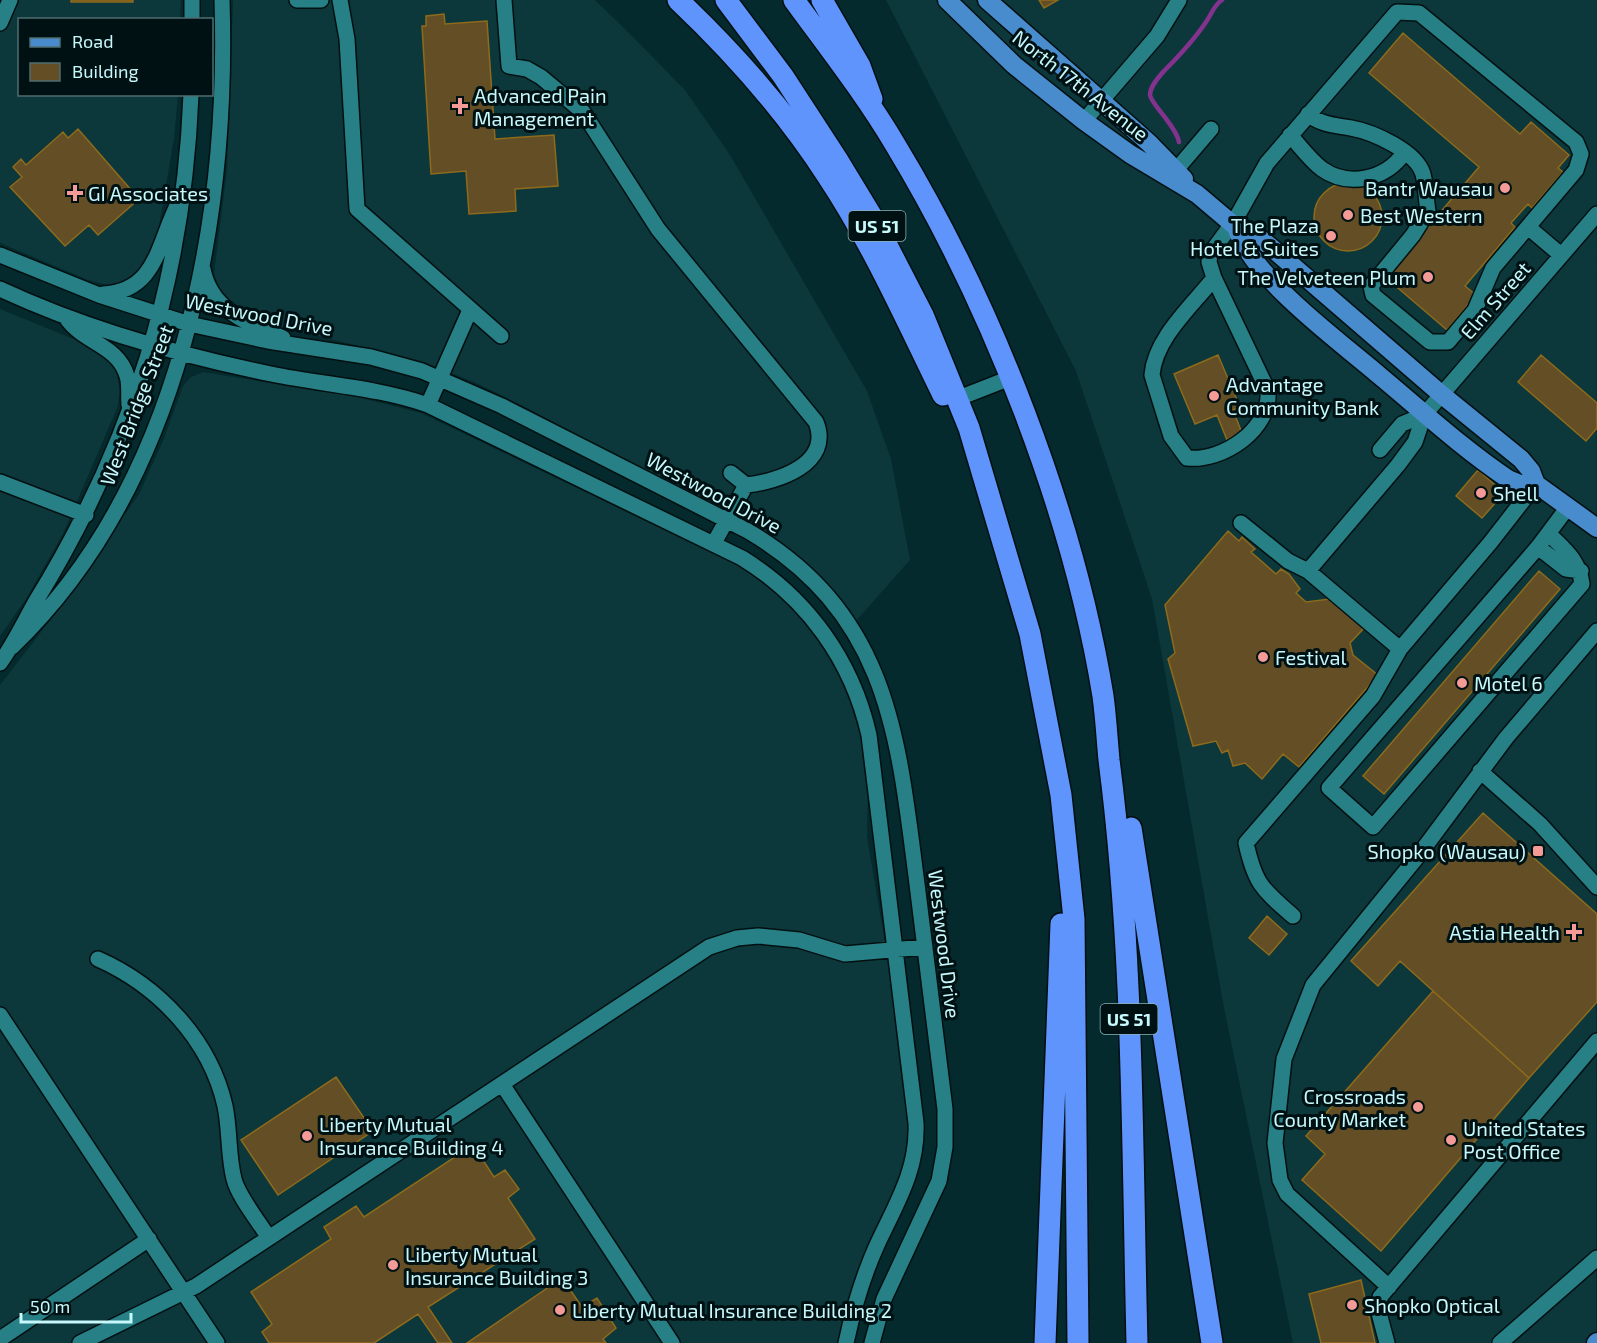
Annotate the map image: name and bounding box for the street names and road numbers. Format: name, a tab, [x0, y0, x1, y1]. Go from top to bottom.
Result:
street label: North 17th Avenue	[1008, 25, 1154, 145]
road number: US 51	[848, 211, 906, 241]
street label: Elm Street	[1455, 256, 1535, 344]
street label: Westwood Drive	[183, 288, 335, 340]
street label: West Bridge Street	[94, 321, 178, 489]
street label: Westwood Drive	[642, 446, 786, 538]
street label: Westwood Drive	[924, 868, 966, 1020]
road number: US 51	[1100, 1004, 1158, 1034]

